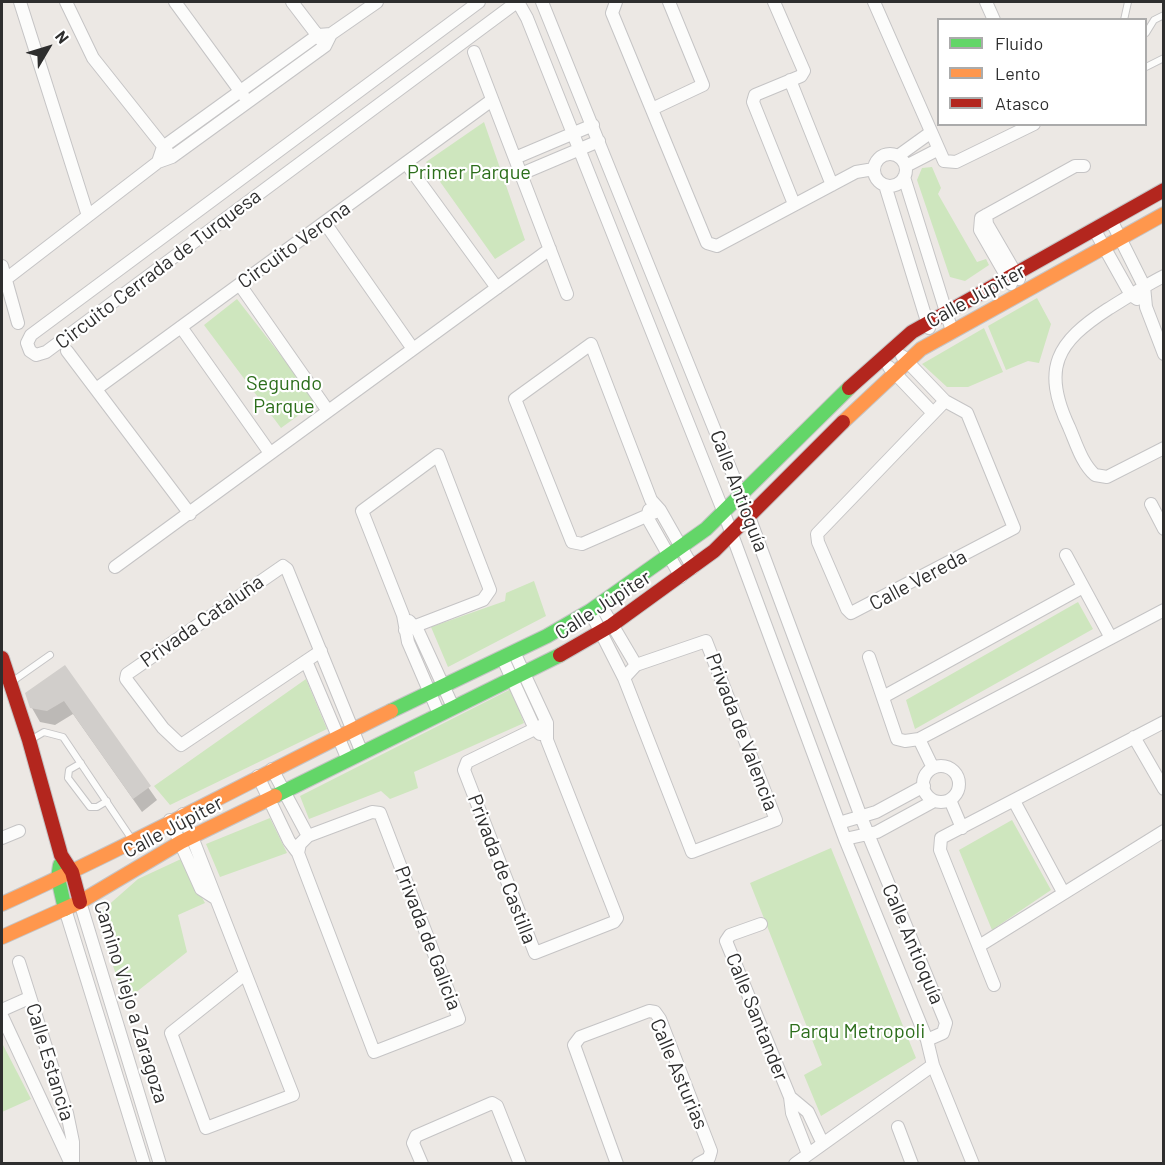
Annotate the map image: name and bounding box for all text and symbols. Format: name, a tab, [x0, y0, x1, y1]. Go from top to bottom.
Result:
north arrow	[18, 18, 78, 78]
legend	[937, 18, 1147, 126]
text: N	[52, 27, 73, 47]
text: Fluido	[995, 32, 1043, 54]
text: Lento	[995, 62, 1041, 84]
text: Atasco	[995, 92, 1049, 114]
park label: Primer Parque	[407, 160, 531, 184]
street label: Circuito Cerrada de Turquesa	[51, 184, 265, 354]
street label: Circuito Verona	[233, 196, 355, 294]
street label: Calle Júpiter	[922, 259, 1030, 333]
park label: Segundo Parque	[246, 371, 322, 418]
street label: Calle Antioquía	[705, 427, 773, 555]
street label: Calle Vereda	[865, 544, 971, 616]
street label: Calle Júpiter	[551, 565, 655, 645]
street label: Privada Cataluña	[136, 570, 268, 672]
street label: Privada de Valencia	[701, 650, 783, 814]
street label: Calle Júpiter	[119, 791, 227, 863]
street label: Privada de Castilla	[462, 791, 542, 947]
street label: Privada de Galicia	[390, 863, 466, 1013]
street label: Calle Antioquía	[877, 880, 949, 1008]
street label: Camino Viejo a Zaragoza	[89, 898, 173, 1106]
street label: Calle Santander	[720, 950, 794, 1084]
street label: Calle Estancia	[21, 1000, 79, 1124]
street label: Calle Asturias	[645, 1015, 713, 1133]
park label: Parqu Metropoli	[789, 1019, 925, 1043]

